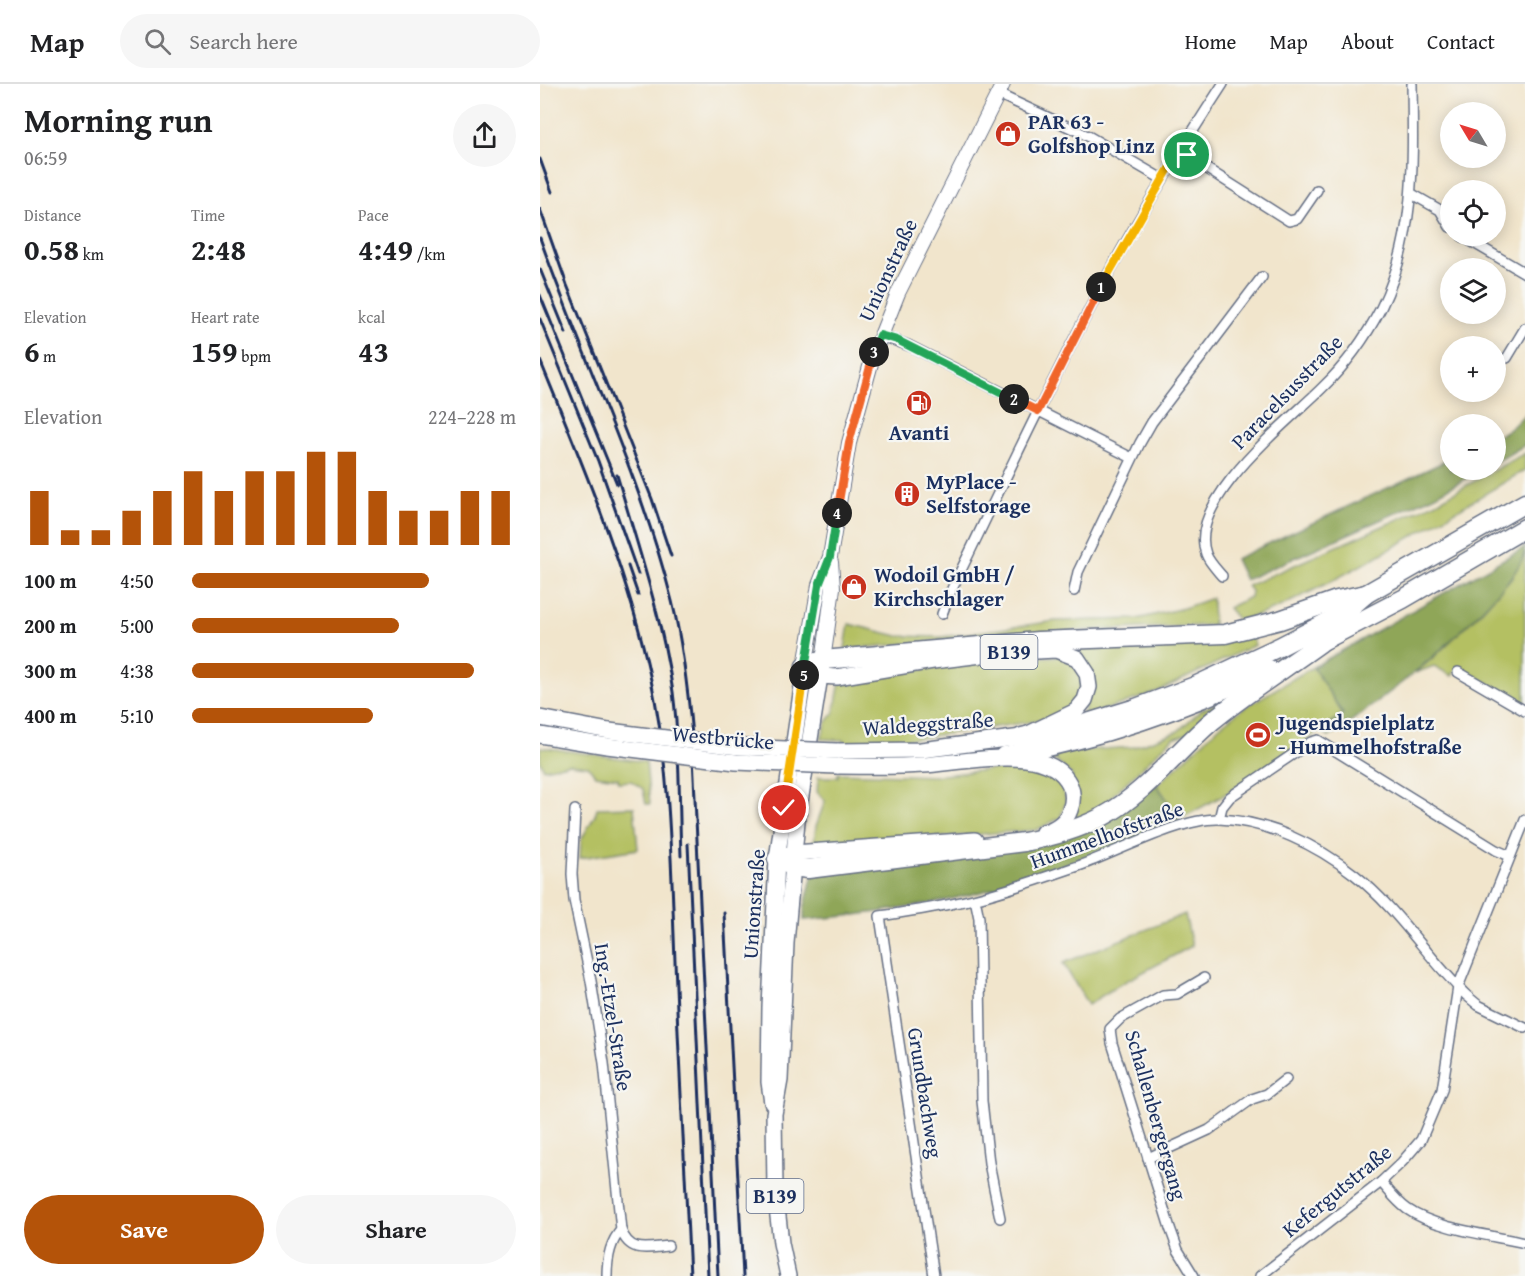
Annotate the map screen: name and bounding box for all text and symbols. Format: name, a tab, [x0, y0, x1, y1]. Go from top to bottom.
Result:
search box	[120, 14, 540, 68]
text: Map	[30, 21, 84, 62]
icon: search	[141, 25, 174, 58]
text: Search here	[189, 25, 298, 57]
text: Home	[1185, 26, 1236, 57]
text: Map	[1269, 26, 1308, 57]
text: About	[1341, 26, 1394, 57]
text: Contact	[1427, 26, 1495, 57]
text: Morning run	[24, 96, 213, 144]
north arrow	[1440, 102, 1506, 168]
map controls	[1440, 102, 1506, 480]
button: share	[453, 104, 516, 167]
place label: PAR 63 - Golfshop Linz	[1028, 106, 1155, 161]
shop icon: PAR 63 - Golfshop Linz	[993, 119, 1023, 149]
pin	[1161, 129, 1212, 180]
icon: arrive	[1170, 138, 1203, 171]
text: 06:59	[24, 143, 67, 172]
button: locate	[1440, 180, 1506, 246]
text: Distance	[24, 203, 81, 227]
text: Time	[191, 203, 225, 227]
text: Pace	[358, 203, 389, 227]
street label: Unionstraße	[850, 213, 925, 326]
text: 0.58	[24, 227, 79, 271]
text: 2:48	[191, 227, 246, 271]
text: 4:49	[358, 227, 413, 271]
text: km	[79, 242, 104, 266]
text: /km	[413, 242, 445, 266]
button: layers	[1440, 258, 1506, 324]
pin: 1	[1086, 272, 1116, 302]
text: 1	[1097, 275, 1105, 299]
text: Elevation	[24, 305, 87, 329]
text: Heart rate	[191, 305, 260, 329]
text: kcal	[358, 305, 385, 329]
street label: Paracelsusstraße	[1224, 327, 1350, 456]
text: 6	[24, 329, 40, 373]
text: 159	[191, 329, 238, 373]
text: 43	[358, 329, 389, 373]
button: +	[1440, 336, 1506, 402]
pin: 3	[859, 337, 889, 367]
text: 3	[870, 340, 878, 364]
text: m	[40, 344, 56, 368]
text: bpm	[238, 344, 271, 368]
pin: 2	[999, 384, 1029, 414]
text: 2	[1010, 387, 1018, 411]
fuel station icon: Avanti	[904, 388, 934, 418]
text: Elevation	[24, 402, 102, 431]
text: 224–228 m	[428, 402, 516, 431]
button: −	[1440, 414, 1506, 480]
place label: Avanti	[889, 417, 950, 448]
place label: MyPlace - Selfstorage	[926, 466, 1031, 521]
building icon: MyPlace - Selfstorage	[892, 479, 922, 509]
pin: 4	[822, 498, 852, 528]
text: 4	[833, 501, 841, 525]
place label: Wodoil GmbH / Kirchschlager	[874, 559, 1015, 614]
text: 100 m	[24, 566, 77, 595]
text: 4:50	[120, 566, 154, 595]
shop icon: Wodoil GmbH / Kirchschlager	[839, 572, 869, 602]
text: 200 m	[24, 611, 77, 640]
text: 5:00	[120, 611, 154, 640]
road number: B139	[980, 635, 1038, 669]
text: 300 m	[24, 656, 77, 685]
text: 4:38	[120, 656, 154, 685]
pin: 5	[789, 660, 819, 690]
text: 5	[800, 663, 808, 687]
text: 400 m	[24, 701, 77, 730]
text: 5:10	[120, 701, 154, 730]
street label: Waldeggstraße	[861, 703, 995, 744]
place label: Jugendspielplatz - Hummelhofstraße	[1275, 707, 1462, 762]
street label: Westbrücke	[671, 718, 776, 757]
sports icon: Jugendspielplatz - Hummelhofstraße	[1243, 720, 1273, 750]
pin	[758, 782, 809, 833]
icon: check	[767, 791, 800, 824]
street label: Hummelhofstraße	[1026, 792, 1188, 877]
street label: Unionstraße	[734, 848, 773, 960]
street label: Ing.-Etzel-Straße	[586, 941, 641, 1093]
street label: Grundbachweg	[900, 1025, 951, 1161]
street label: Schallenbergergang	[1117, 1026, 1196, 1204]
street label: Kefergutstraße	[1275, 1137, 1398, 1245]
road number: B139	[746, 1179, 804, 1213]
button: Save	[24, 1195, 264, 1264]
button: Share	[276, 1195, 516, 1264]

